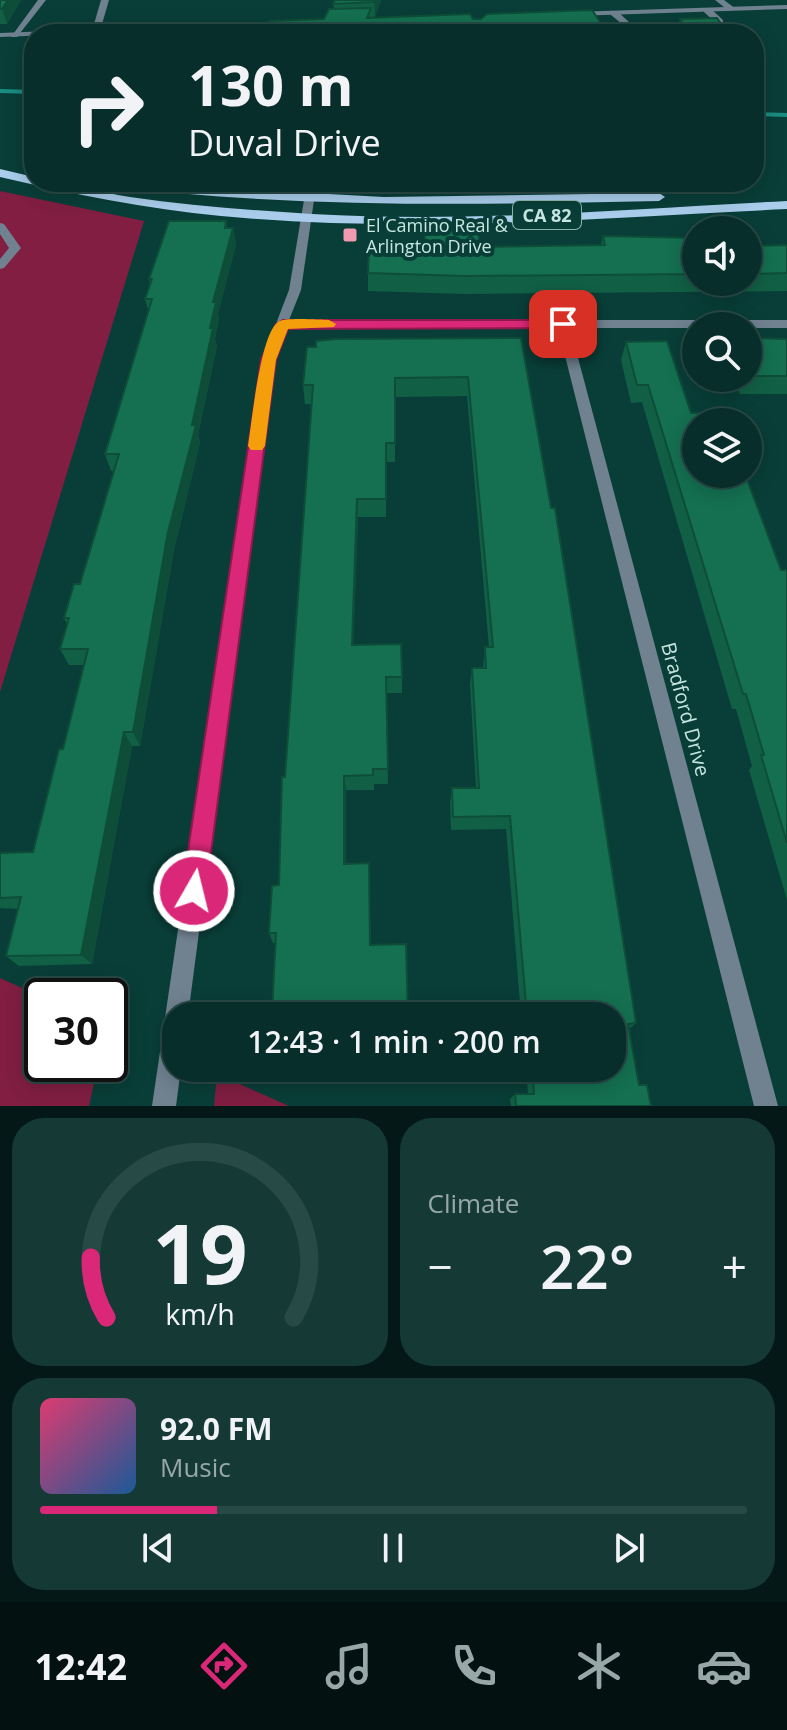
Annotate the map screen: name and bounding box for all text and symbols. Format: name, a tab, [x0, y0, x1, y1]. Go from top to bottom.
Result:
text: 130 m	[188, 46, 354, 122]
icon: right	[56, 56, 160, 160]
text: Duval Drive	[188, 118, 381, 167]
road number: CA 82	[513, 201, 581, 229]
place label: El Camino Real & Arlington Drive	[366, 213, 509, 258]
map controls	[682, 216, 762, 488]
button: sound	[682, 216, 762, 296]
marker: El Camino Real & Arlington Drive	[341, 226, 359, 244]
pin	[529, 290, 597, 358]
icon: arrive	[541, 302, 585, 346]
button: search	[682, 312, 762, 392]
button: layers	[682, 408, 762, 488]
street label: Bradford Drive	[655, 639, 717, 779]
position arrow	[152, 849, 236, 933]
speed limit sign: 30	[24, 978, 128, 1082]
text: 12:43 · 1 min · 200 m	[247, 1021, 541, 1062]
text: Climate	[428, 1185, 519, 1221]
text: 19	[152, 1195, 247, 1308]
text: 22°	[540, 1225, 634, 1307]
text: −	[428, 1236, 453, 1296]
text: +	[722, 1236, 747, 1296]
text: km/h	[165, 1294, 234, 1333]
text: 92.0 FM	[160, 1408, 273, 1449]
text: Music	[160, 1449, 231, 1485]
icon: previous	[136, 1526, 180, 1570]
icon: pause	[371, 1526, 415, 1570]
icon: next	[607, 1526, 651, 1570]
icon: directions	[196, 1638, 252, 1694]
icon: music	[321, 1638, 377, 1694]
icon: phone	[446, 1638, 502, 1694]
icon: climate	[571, 1638, 627, 1694]
icon: car	[696, 1638, 752, 1694]
text: 12:42	[35, 1642, 127, 1691]

